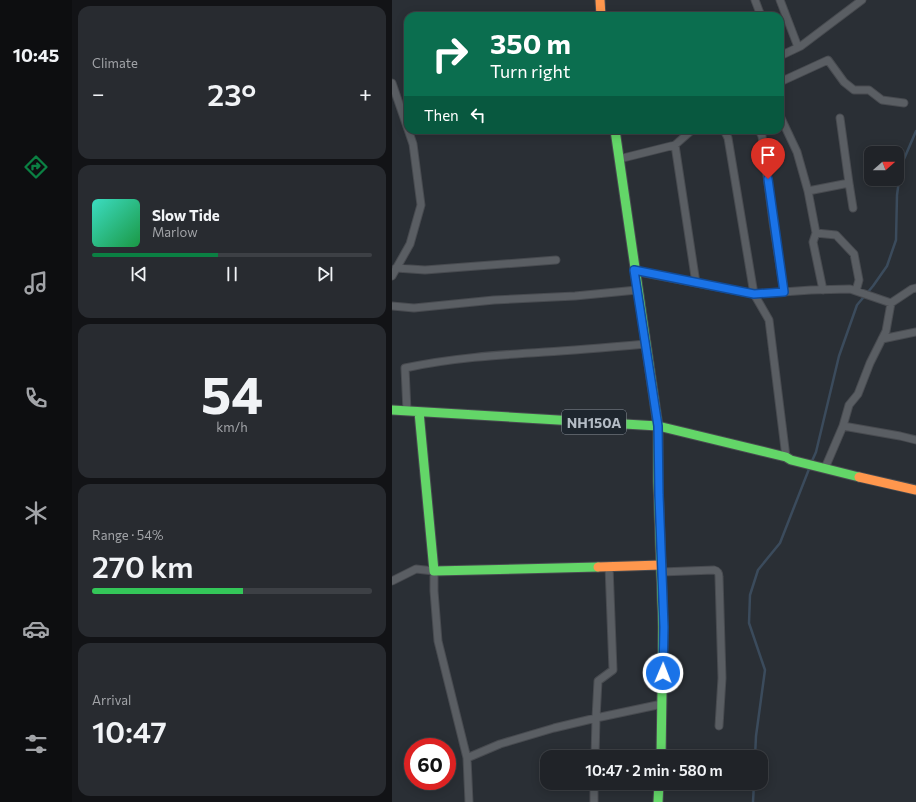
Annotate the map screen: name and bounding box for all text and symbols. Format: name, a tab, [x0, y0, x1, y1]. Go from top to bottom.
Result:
text: 350 m	[490, 26, 571, 60]
icon: right	[424, 28, 476, 80]
text: 10:45	[13, 44, 59, 66]
text: Climate	[92, 55, 138, 71]
text: Turn right	[490, 60, 570, 82]
text: 23°	[207, 75, 256, 112]
text: −	[92, 80, 105, 107]
text: +	[359, 80, 372, 107]
icon: left	[467, 104, 489, 126]
text: Then	[424, 106, 459, 124]
pin	[751, 138, 785, 179]
icon: arrive	[757, 144, 779, 166]
north arrow	[864, 146, 904, 186]
map controls	[864, 146, 904, 186]
icon: directions	[22, 153, 50, 181]
text: Slow Tide	[152, 206, 220, 224]
text: Marlow	[152, 224, 198, 240]
icon: previous	[128, 263, 150, 285]
icon: pause	[221, 263, 243, 285]
icon: next	[314, 263, 336, 285]
icon: music	[22, 269, 50, 297]
text: 54	[201, 361, 263, 425]
icon: phone	[22, 384, 50, 412]
road number: NH150A	[562, 410, 626, 434]
text: km/h	[216, 419, 248, 435]
icon: climate	[22, 499, 50, 527]
text: Range · 54%	[92, 527, 163, 543]
text: 270 km	[92, 547, 194, 584]
icon: car	[22, 615, 50, 643]
position arrow	[642, 652, 684, 694]
text: Arrival	[92, 692, 131, 708]
text: 10:47	[92, 712, 167, 749]
icon: filters	[22, 730, 50, 758]
speed limit sign: 60	[404, 738, 456, 790]
text: 10:47 · 2 min · 580 m	[585, 761, 723, 779]

